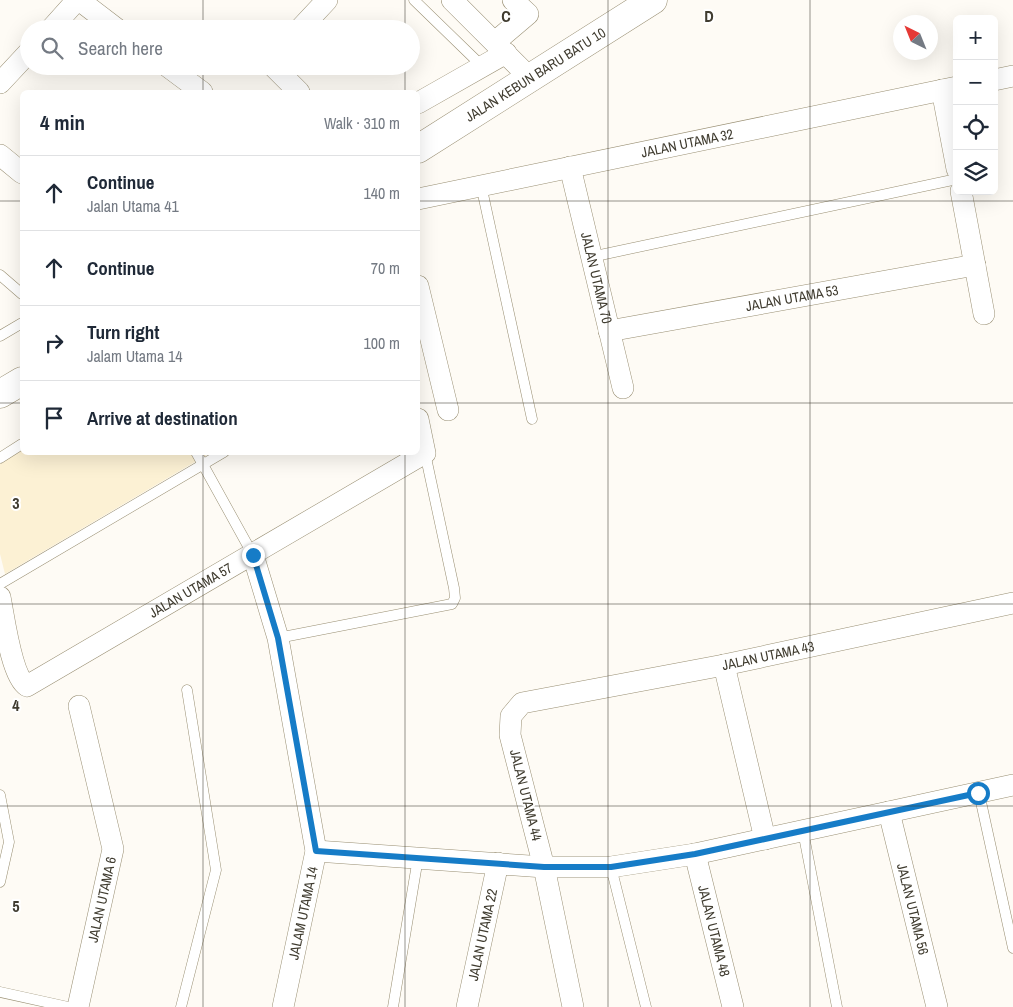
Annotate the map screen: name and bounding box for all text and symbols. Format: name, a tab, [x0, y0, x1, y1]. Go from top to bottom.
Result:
text: C	[501, 5, 511, 27]
text: D	[704, 5, 714, 27]
north arrow	[893, 15, 938, 60]
map controls	[953, 15, 998, 195]
button: +	[953, 15, 998, 60]
search box	[20, 20, 420, 75]
street label: JALAN KEBUN BARU BATU 10	[462, 23, 609, 126]
icon: search	[38, 34, 66, 62]
text: Search here	[78, 35, 163, 61]
button: −	[953, 60, 998, 105]
button: locate	[953, 105, 998, 150]
text: 4 min	[40, 108, 85, 137]
text: Walk · 310 m	[324, 112, 400, 134]
street label: JALAN UTAMA 32	[640, 125, 735, 161]
button: layers	[953, 150, 998, 195]
text: Continue	[87, 169, 155, 195]
icon: ahead	[40, 179, 68, 207]
text: 140 m	[364, 182, 400, 204]
text: Jalan Utama 41	[87, 195, 179, 217]
street label: JALAN UTAMA 70	[577, 230, 616, 326]
icon: ahead	[40, 254, 68, 282]
text: Continue	[87, 255, 155, 281]
text: 70 m	[371, 257, 400, 279]
street label: JALAN UTAMA 53	[744, 281, 840, 315]
text: Turn right	[87, 319, 159, 345]
icon: right	[40, 329, 68, 357]
text: 100 m	[364, 332, 400, 354]
text: Jalam Utama 14	[87, 345, 183, 367]
icon: arrive	[40, 404, 68, 432]
text: Arrive at destination	[87, 405, 238, 431]
text: 3	[12, 492, 20, 514]
route end	[242, 544, 265, 567]
street label: JALAN UTAMA 57	[146, 559, 236, 622]
street label: JALAN UTAMA 43	[720, 637, 816, 674]
text: 4	[12, 694, 20, 716]
street label: JALAN UTAMA 44	[506, 747, 546, 843]
route start	[967, 782, 990, 805]
street label: JALAN UTAMA 6	[84, 855, 120, 944]
street label: JALAN UTAMA 56	[893, 861, 933, 957]
street label: JALAM UTAMA 14	[284, 864, 322, 961]
street label: JALAN UTAMA 48	[694, 883, 734, 978]
street label: JALAN UTAMA 22	[464, 887, 501, 982]
text: 5	[12, 895, 20, 917]

